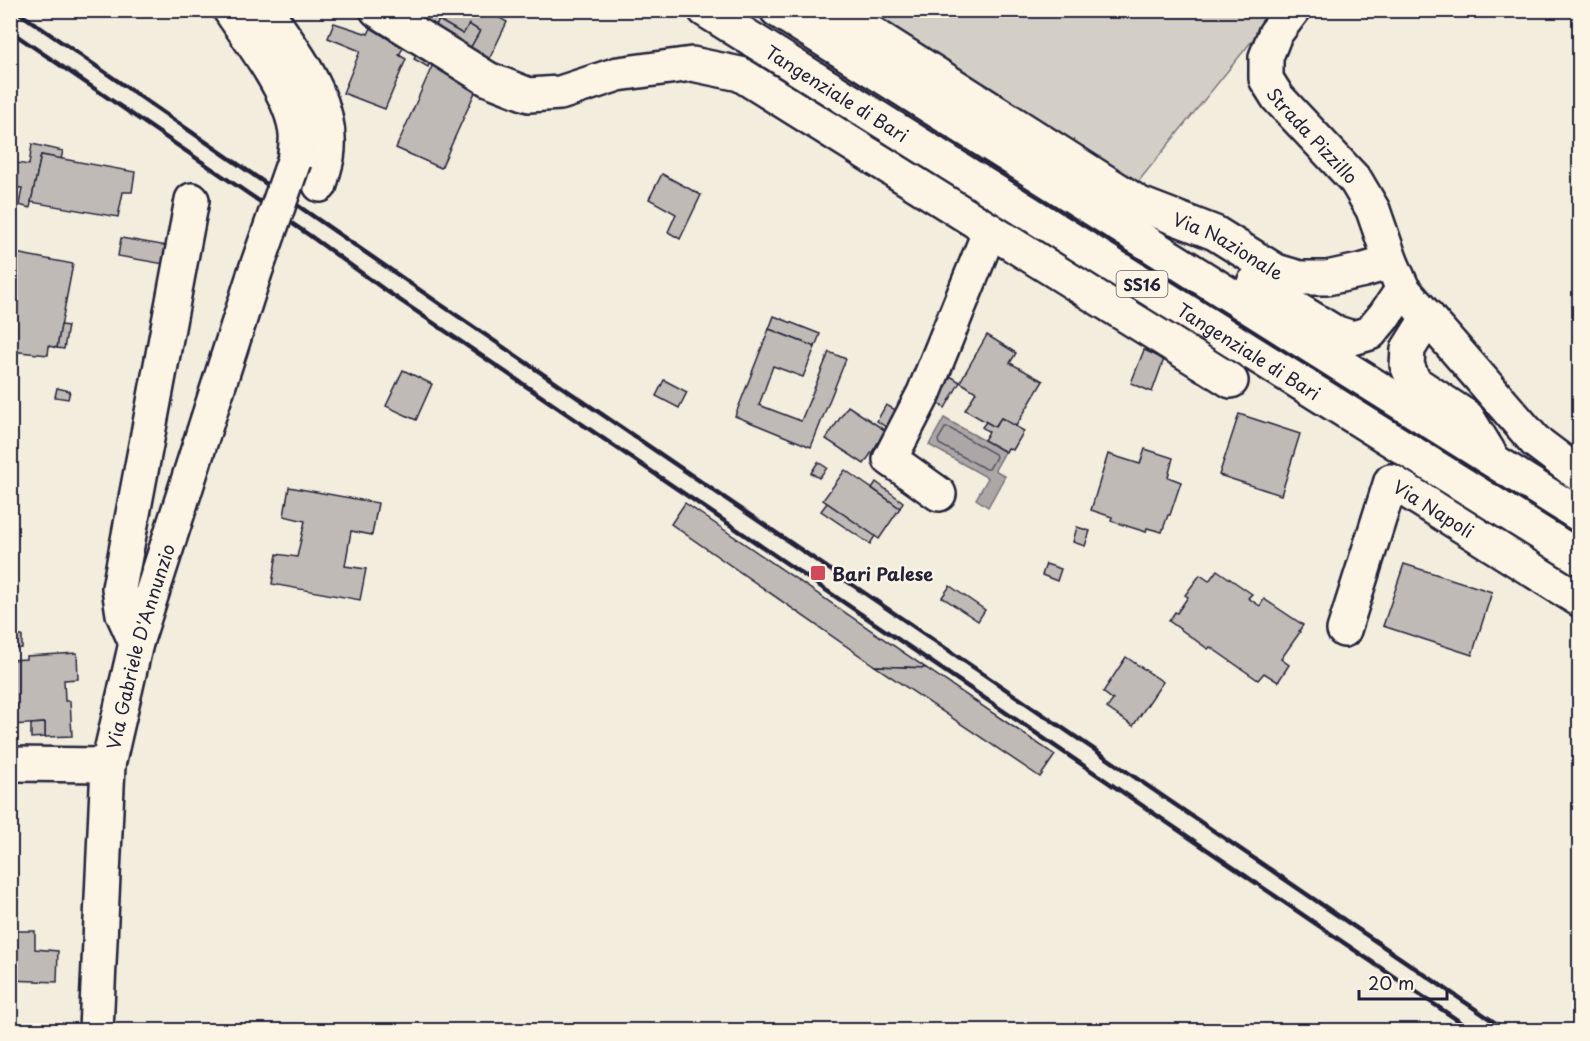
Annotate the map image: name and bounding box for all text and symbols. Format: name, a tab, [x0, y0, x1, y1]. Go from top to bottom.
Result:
street label: Tangenziale di Bari	[760, 38, 914, 148]
street label: Strada Pizzillo	[1261, 82, 1365, 189]
street label: Via Nazionale	[1169, 205, 1286, 286]
road number: SS16	[1116, 271, 1168, 297]
street label: Tangenziale di Bari	[1172, 296, 1326, 406]
street label: Via Napoli	[1388, 472, 1480, 544]
street label: Via Gabriele D'Annunzio	[99, 540, 181, 752]
place label: Bari Palese	[832, 560, 933, 587]
marker: Bari Palese	[809, 564, 827, 582]
scale bar	[1359, 963, 1448, 1001]
text: 20 m	[1368, 969, 1414, 996]

